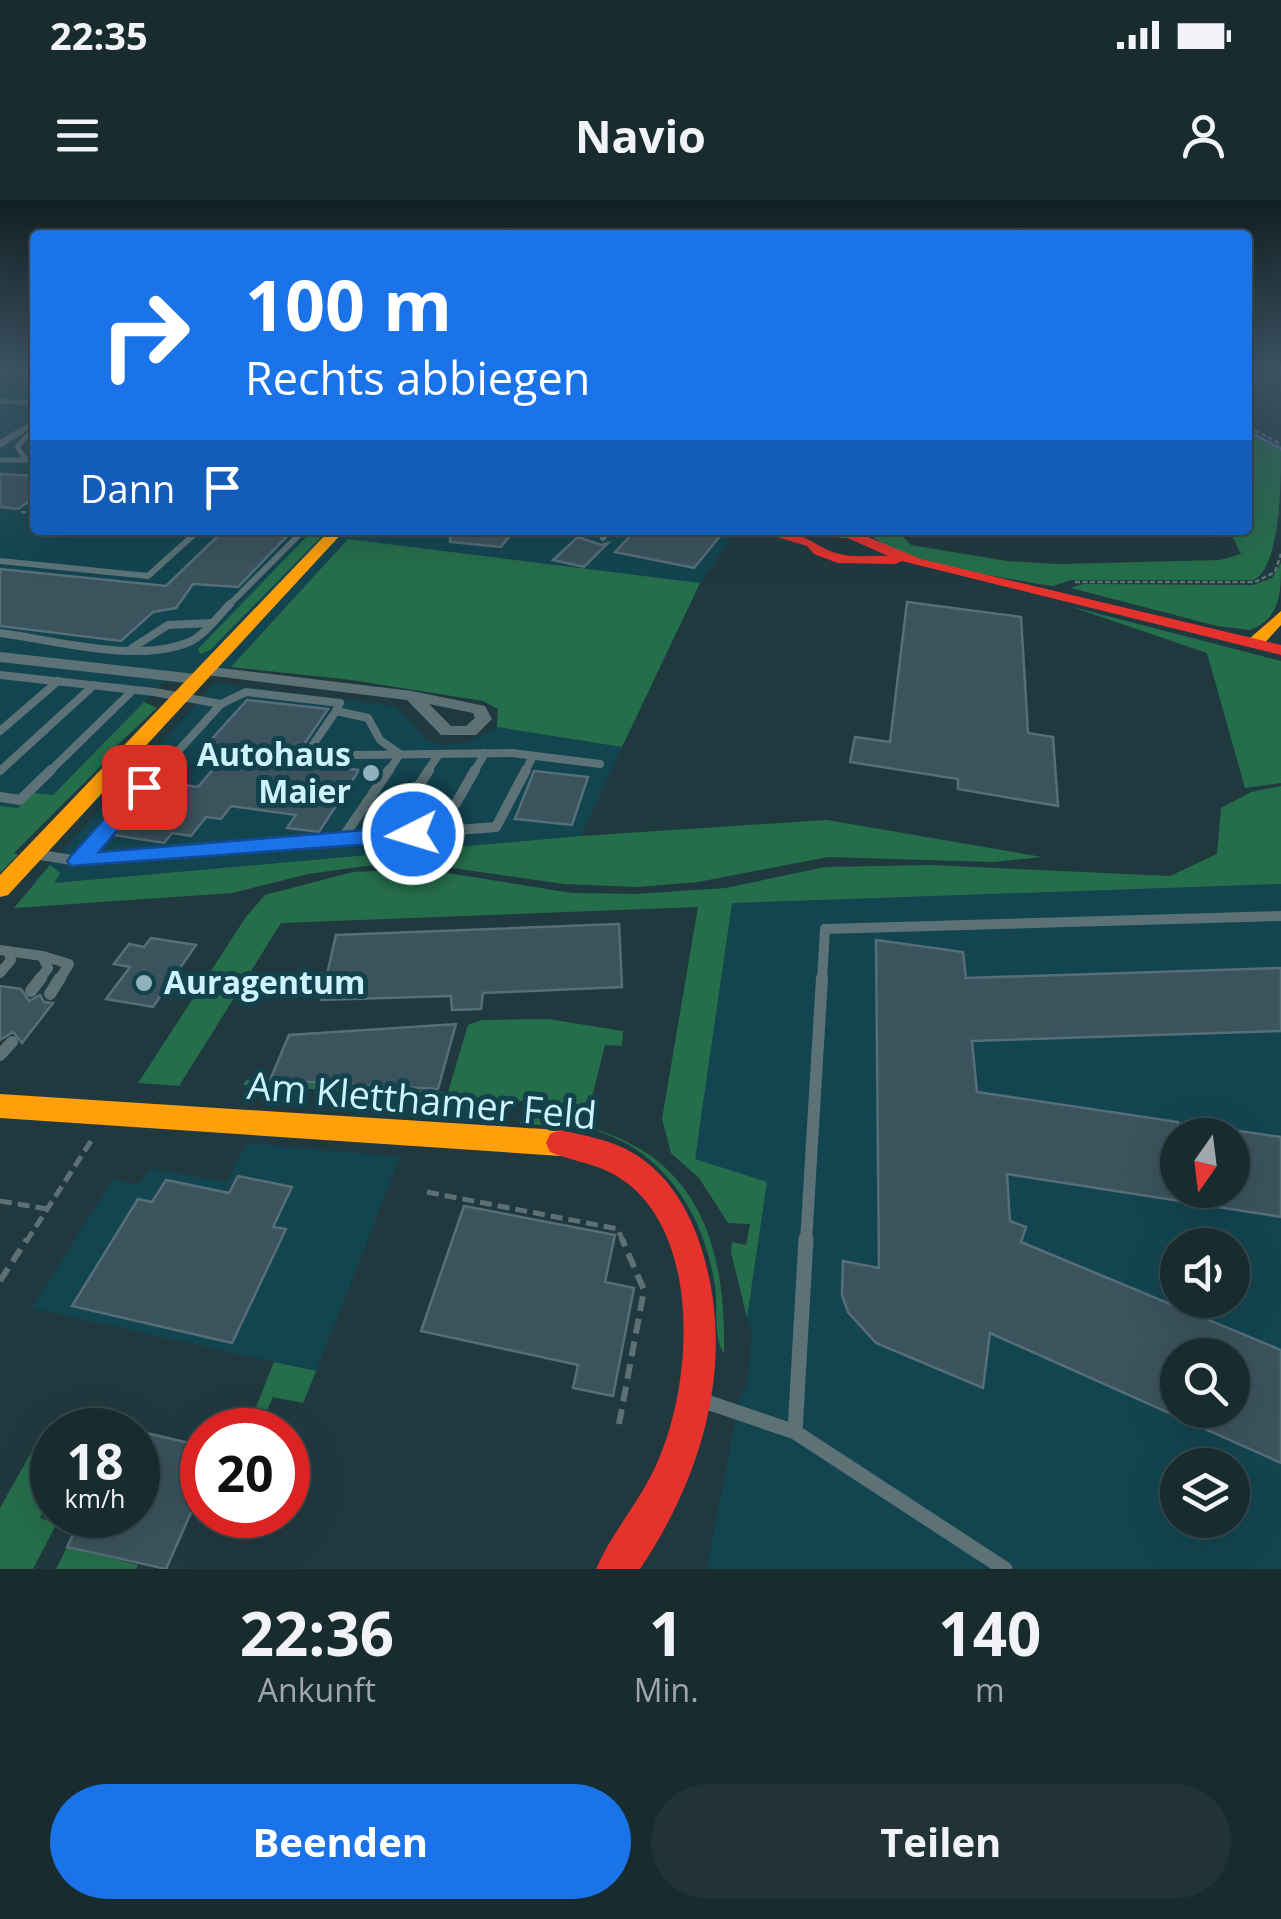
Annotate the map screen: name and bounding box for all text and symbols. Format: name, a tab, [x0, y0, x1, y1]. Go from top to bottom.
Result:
text: 22:35	[50, 9, 148, 61]
text: Navio	[575, 105, 706, 166]
icon: menu	[50, 108, 105, 163]
icon: person	[1176, 108, 1231, 163]
text: 100 m	[245, 256, 452, 352]
icon: right	[80, 270, 210, 400]
text: Rechts abbiegen	[245, 347, 590, 408]
icon: arrive	[195, 460, 250, 515]
text: Dann	[80, 462, 175, 514]
place label: Autohaus Maier	[197, 732, 351, 812]
pin	[102, 745, 187, 830]
icon: arrive	[117, 760, 172, 815]
marker: Autohaus Maier	[360, 762, 382, 784]
position arrow	[361, 782, 465, 886]
place label: Auragentum	[164, 960, 365, 1003]
marker: Auragentum	[133, 972, 155, 994]
street label: Am Kletthamer Feld	[245, 1058, 599, 1140]
north arrow	[1160, 1118, 1250, 1208]
map controls	[1160, 1118, 1250, 1538]
button: sound	[1160, 1228, 1250, 1318]
button: search	[1160, 1338, 1250, 1428]
speed limit sign: 20	[180, 1408, 310, 1538]
text: 18	[66, 1427, 124, 1495]
button: layers	[1160, 1448, 1250, 1538]
text: km/h	[65, 1481, 125, 1515]
text: 22:36	[240, 1592, 394, 1674]
text: 1	[649, 1592, 683, 1674]
text: 140	[938, 1592, 1041, 1674]
text: Ankunft	[258, 1668, 376, 1711]
text: Min.	[634, 1668, 699, 1711]
text: m	[975, 1668, 1005, 1711]
button: Beenden	[50, 1784, 631, 1899]
button: Teilen	[651, 1784, 1231, 1899]

